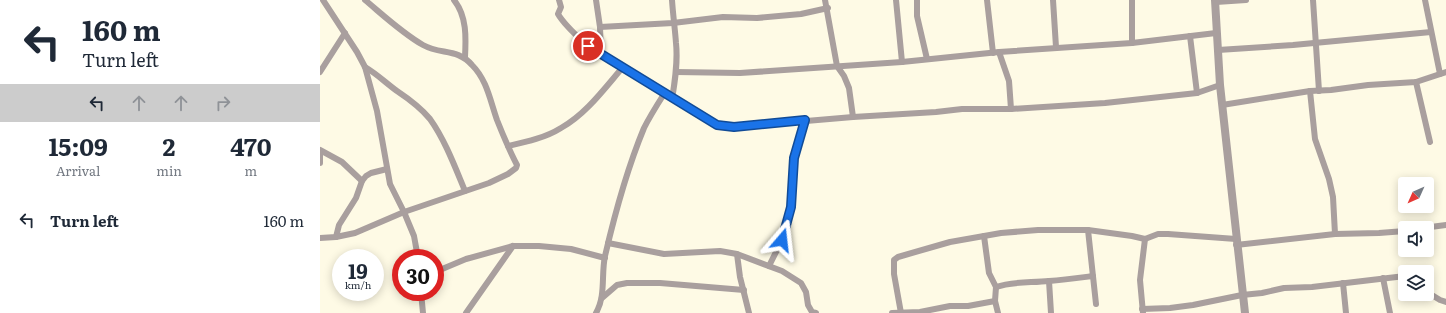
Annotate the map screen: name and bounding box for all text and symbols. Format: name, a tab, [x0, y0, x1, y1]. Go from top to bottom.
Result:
text: 160 m	[82, 8, 161, 50]
icon: left	[16, 16, 68, 68]
pin	[571, 29, 605, 63]
icon: arrive	[577, 35, 599, 57]
text: Turn left	[82, 46, 159, 73]
icon: left	[86, 92, 108, 114]
icon: ahead	[128, 92, 150, 114]
icon: ahead	[170, 92, 192, 114]
icon: right	[212, 92, 234, 114]
text: 15:09	[48, 128, 108, 163]
text: 2	[163, 128, 176, 163]
text: 470	[230, 128, 272, 163]
text: Arrival	[56, 161, 100, 180]
text: min	[156, 161, 182, 180]
text: m	[245, 161, 257, 180]
north arrow	[1398, 177, 1434, 213]
map controls	[1398, 177, 1434, 301]
icon: left	[16, 209, 38, 231]
text: Turn left	[50, 209, 119, 232]
text: 160 m	[264, 209, 304, 232]
position arrow	[761, 219, 803, 261]
button: sound	[1398, 221, 1434, 257]
speed limit sign: 30	[392, 249, 444, 301]
text: 19	[348, 255, 368, 285]
button: layers	[1398, 265, 1434, 301]
text: km/h	[345, 277, 371, 292]

